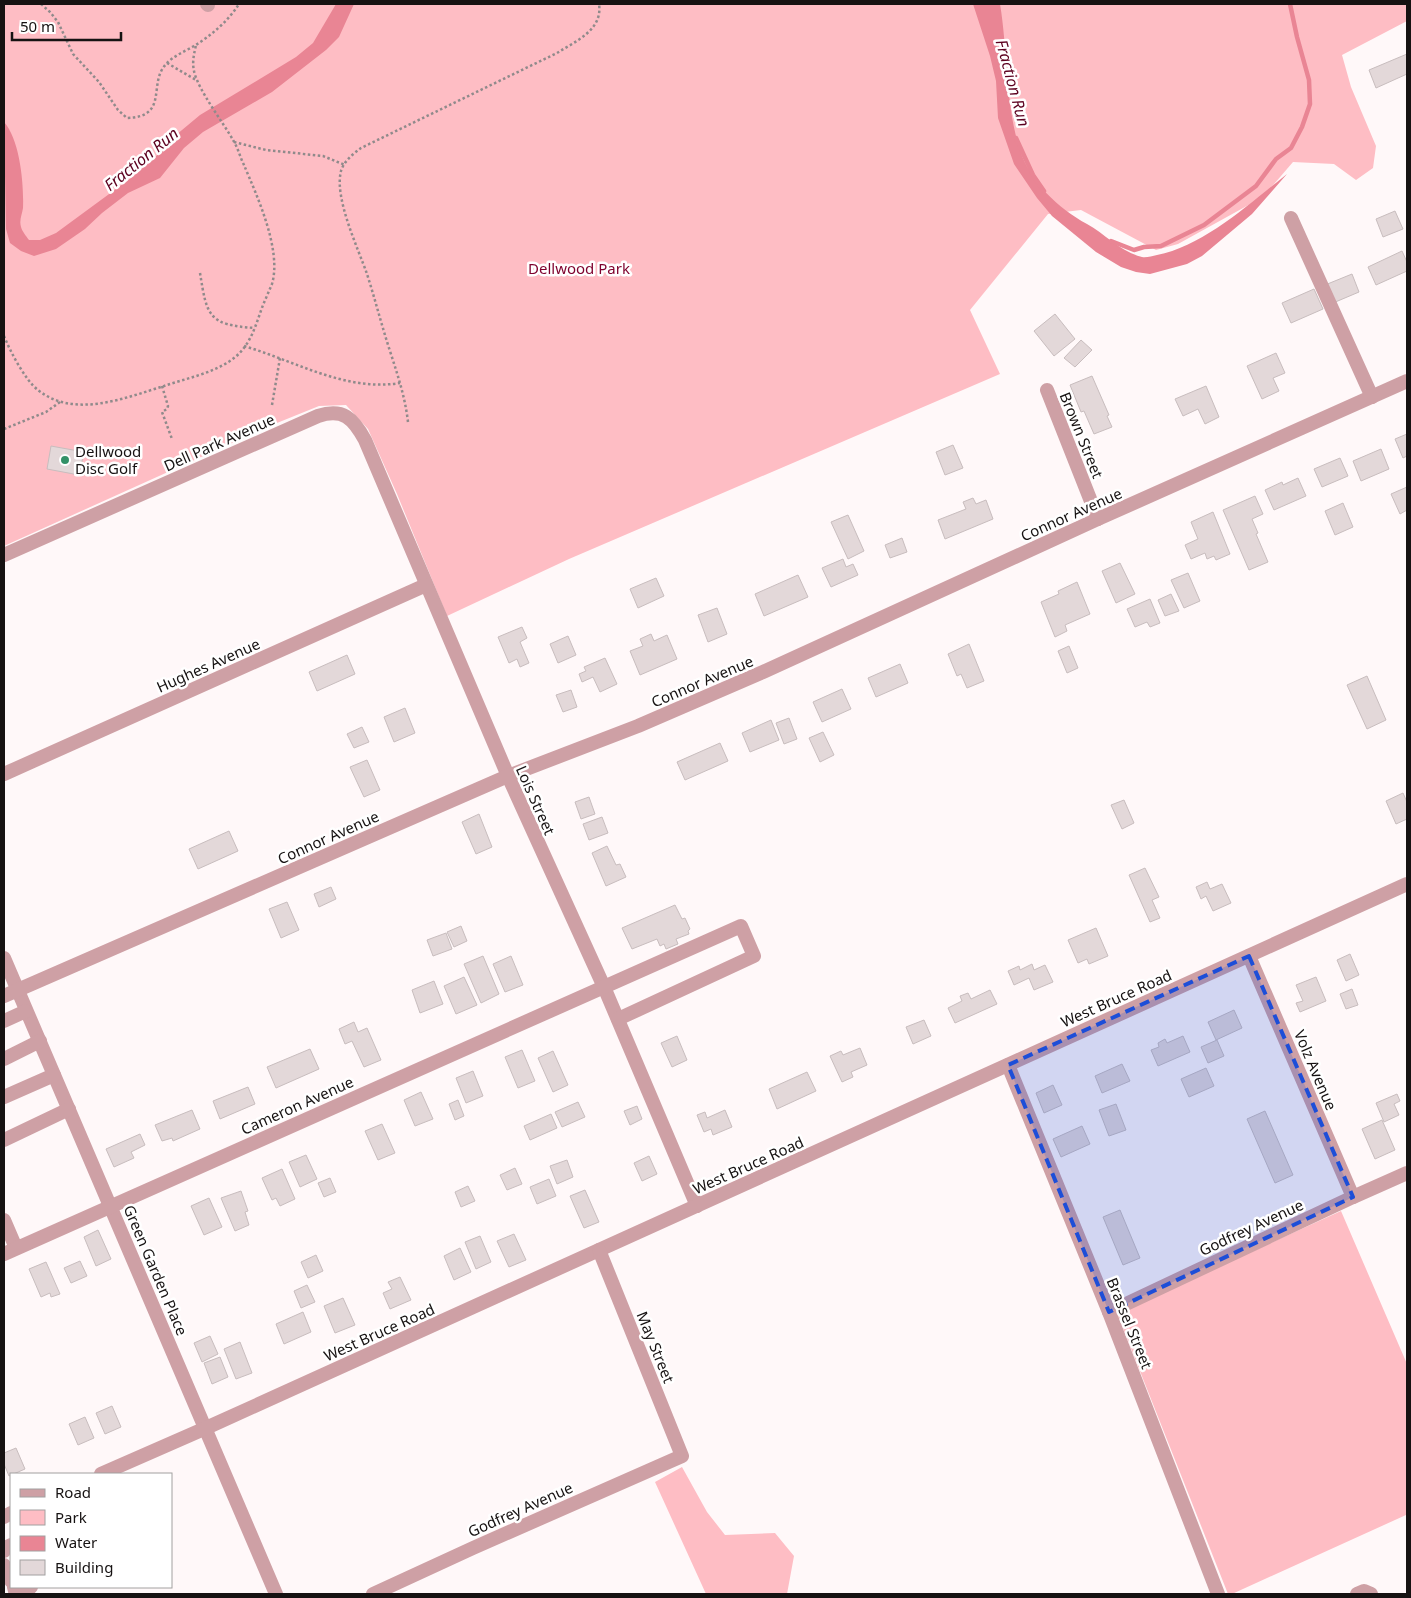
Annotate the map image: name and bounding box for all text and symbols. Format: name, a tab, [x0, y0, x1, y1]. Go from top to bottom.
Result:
scale bar	[12, 10, 121, 42]
text: 50 m	[20, 16, 55, 36]
water label: Fraction Run	[991, 37, 1035, 129]
water label: Fraction Run	[99, 122, 183, 196]
park label: Dellwood Park	[528, 258, 630, 278]
street label: Brown Street	[1056, 389, 1109, 482]
street label: Dell Park Avenue	[160, 409, 278, 475]
place label: Dellwood Disc Golf	[75, 441, 141, 478]
marker: Dellwood Disc Golf	[59, 454, 71, 466]
street label: Connor Avenue	[1017, 483, 1125, 545]
street label: Hughes Avenue	[153, 633, 263, 697]
street label: Connor Avenue	[648, 651, 756, 711]
street label: Lois Street	[512, 762, 560, 838]
street label: Connor Avenue	[274, 806, 382, 868]
street label: West Bruce Road	[1057, 965, 1175, 1031]
street label: Volz Avenue	[1290, 1027, 1342, 1113]
street label: Cameron Avenue	[238, 1071, 356, 1139]
street label: West Bruce Road	[689, 1132, 807, 1198]
street label: Godfrey Avenue	[1196, 1194, 1306, 1260]
street label: Green Garden Place	[119, 1202, 193, 1338]
street label: Brassel Street	[1103, 1274, 1158, 1372]
street label: West Bruce Road	[320, 1299, 438, 1365]
street label: May Street	[633, 1308, 680, 1386]
legend	[10, 1473, 172, 1588]
street label: Godfrey Avenue	[464, 1477, 576, 1541]
text: Road	[55, 1482, 91, 1502]
text: Park	[55, 1507, 87, 1527]
text: Water	[55, 1532, 97, 1552]
text: Building	[55, 1557, 113, 1577]

